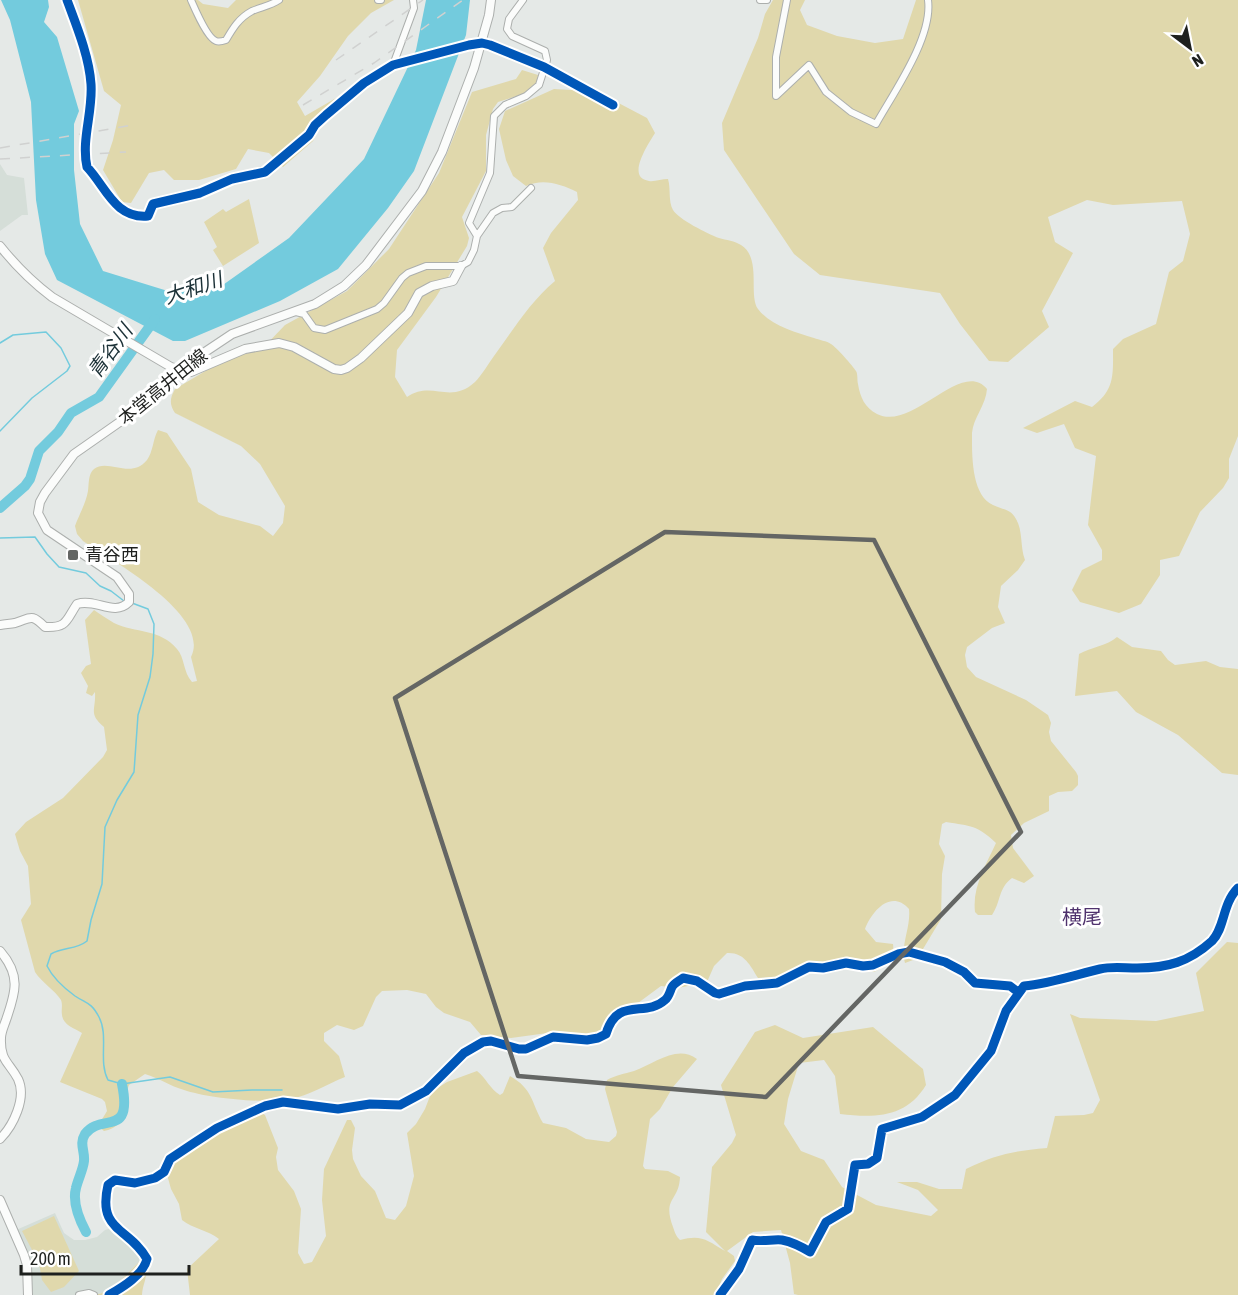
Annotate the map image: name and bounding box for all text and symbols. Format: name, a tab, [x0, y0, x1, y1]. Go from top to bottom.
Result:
north arrow	[1160, 18, 1220, 78]
text: N	[1189, 51, 1207, 71]
water label: 大和川	[161, 267, 227, 308]
water label: 青谷川	[83, 318, 138, 382]
street label: 本堂高井田線	[114, 344, 211, 429]
place label: 青谷西	[85, 544, 139, 565]
marker: 青谷西	[66, 548, 80, 562]
district label: 横尾	[1062, 905, 1102, 928]
scale bar	[21, 1238, 189, 1276]
text: 200 m	[30, 1248, 71, 1269]

